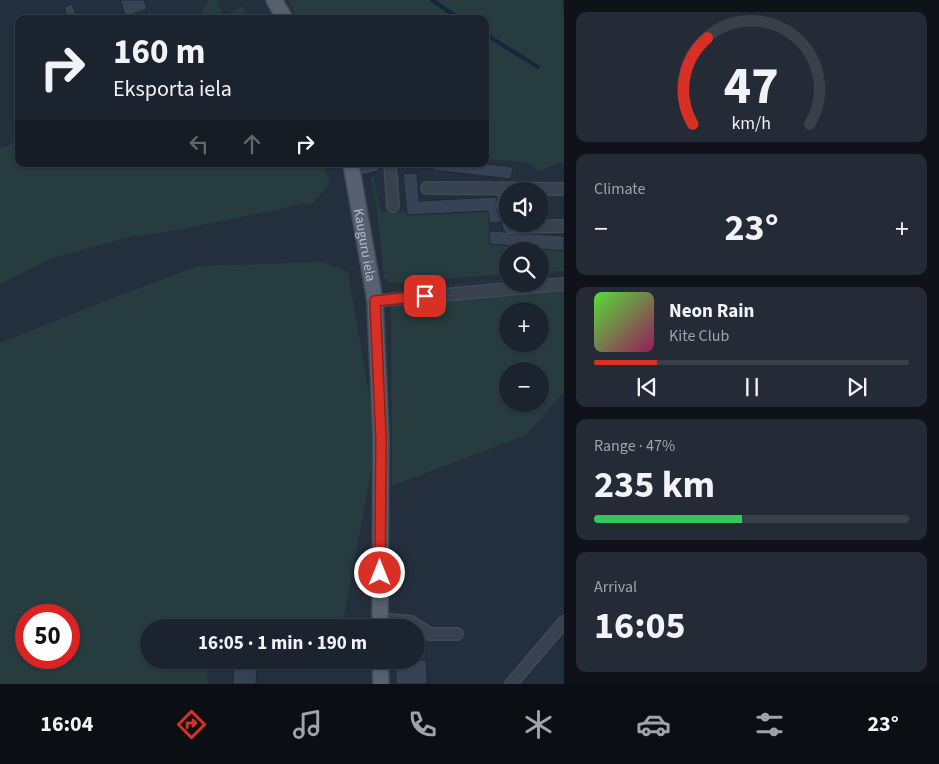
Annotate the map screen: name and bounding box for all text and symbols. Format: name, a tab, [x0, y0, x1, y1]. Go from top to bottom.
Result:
text: 160 m	[113, 27, 205, 77]
icon: right	[30, 35, 95, 100]
text: 47	[724, 50, 779, 124]
text: Eksporta iela	[113, 73, 232, 105]
text: km/h	[732, 111, 771, 136]
icon: left	[185, 130, 213, 158]
icon: ahead	[238, 130, 266, 158]
icon: right	[291, 130, 319, 158]
text: Climate	[594, 178, 645, 200]
map controls	[499, 182, 549, 412]
button: sound	[499, 182, 549, 232]
text: 23°	[725, 201, 779, 255]
street label: Kauguru iela	[348, 207, 380, 283]
text: −	[594, 209, 608, 249]
text: +	[895, 209, 909, 249]
button: search	[499, 242, 549, 292]
pin	[404, 275, 446, 317]
icon: arrive	[411, 282, 439, 310]
text: Neon Rain	[669, 298, 754, 325]
button: +	[499, 302, 549, 352]
text: Kite Club	[669, 325, 729, 347]
button: −	[499, 362, 549, 412]
icon: previous	[633, 373, 661, 401]
icon: pause	[738, 373, 766, 401]
icon: next	[843, 373, 871, 401]
text: Range · 47%	[594, 435, 675, 457]
text: 235 km	[594, 458, 715, 512]
position arrow	[353, 546, 405, 598]
text: Arrival	[594, 576, 637, 598]
text: 16:05	[594, 599, 686, 653]
speed limit sign: 50	[15, 604, 80, 669]
text: 16:05 · 1 min · 190 m	[198, 630, 367, 657]
icon: directions	[174, 707, 209, 742]
icon: music	[290, 707, 325, 742]
icon: phone	[405, 707, 440, 742]
icon: climate	[521, 707, 556, 742]
icon: car	[636, 707, 671, 742]
icon: filters	[752, 707, 787, 742]
text: 16:04	[40, 708, 93, 740]
text: 23°	[867, 708, 899, 740]

